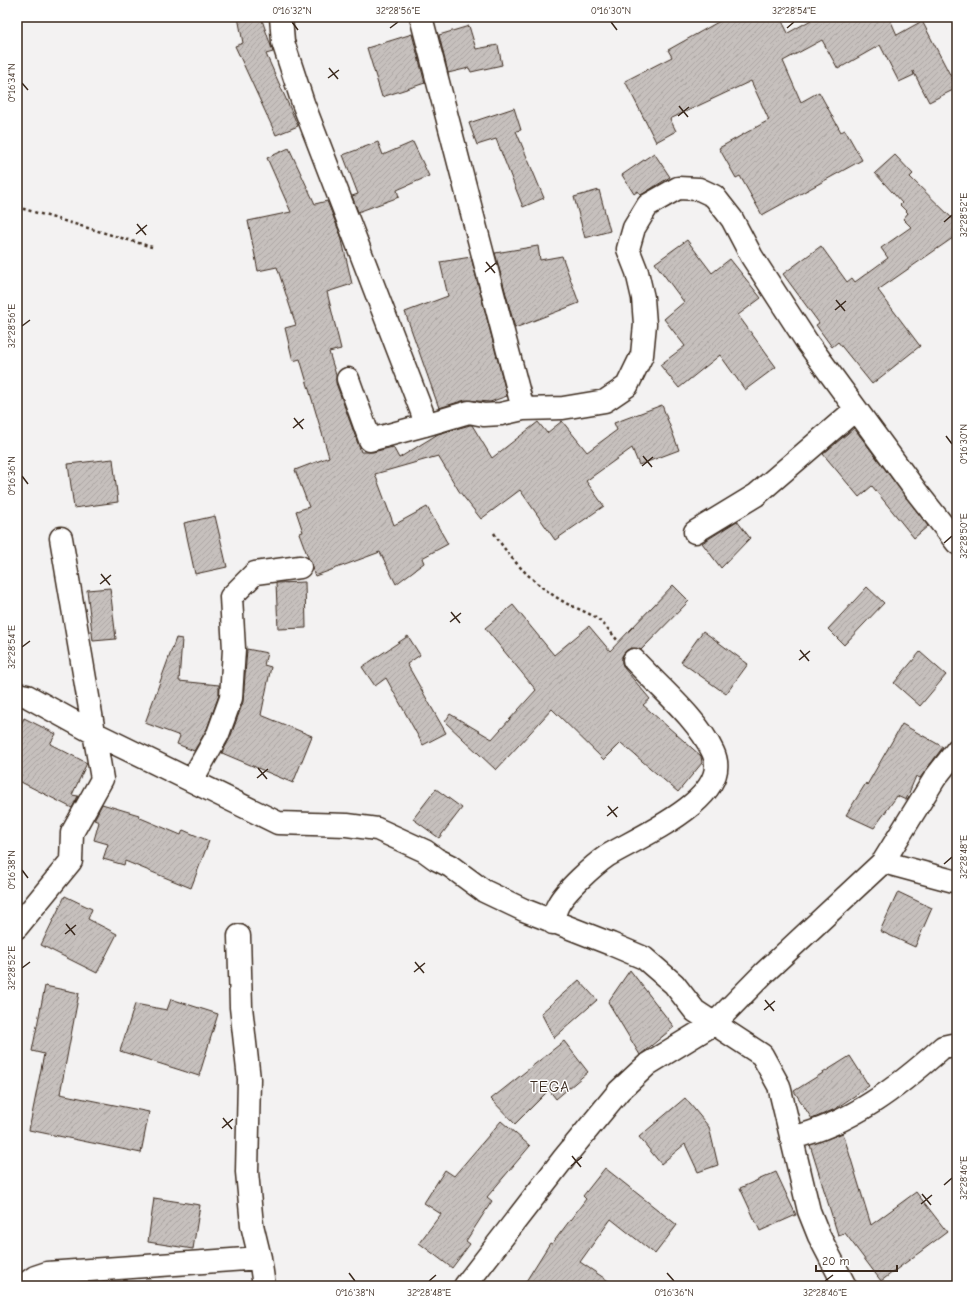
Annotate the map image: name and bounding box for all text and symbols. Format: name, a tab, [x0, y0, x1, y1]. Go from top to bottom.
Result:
text: 0°16'32"N	[272, 5, 312, 17]
text: 32°28'56"E	[376, 5, 420, 17]
text: 0°16'30"N	[591, 5, 631, 17]
text: 32°28'54"E	[772, 5, 816, 17]
text: 0°16'34"N	[6, 63, 18, 103]
text: 32°28'52"E	[958, 193, 970, 237]
text: 32°28'56"E	[6, 304, 18, 348]
text: 0°16'30"N	[958, 424, 970, 464]
text: 0°16'36"N	[6, 456, 18, 496]
text: 32°28'50"E	[958, 513, 970, 559]
text: 32°28'54"E	[6, 625, 18, 669]
text: 32°28'48"E	[958, 835, 970, 879]
text: 0°16'38"N	[6, 850, 18, 890]
text: 32°28'52"E	[6, 946, 18, 990]
district label: TEGA	[530, 1078, 570, 1096]
text: 32°28'46"E	[958, 1156, 970, 1200]
scale bar	[816, 1247, 897, 1273]
text: 20 m	[822, 1254, 850, 1268]
text: 0°16'38"N	[335, 1287, 375, 1299]
text: 32°28'48"E	[407, 1287, 451, 1299]
text: 0°16'36"N	[654, 1287, 694, 1299]
text: 32°28'46"E	[803, 1287, 847, 1299]

